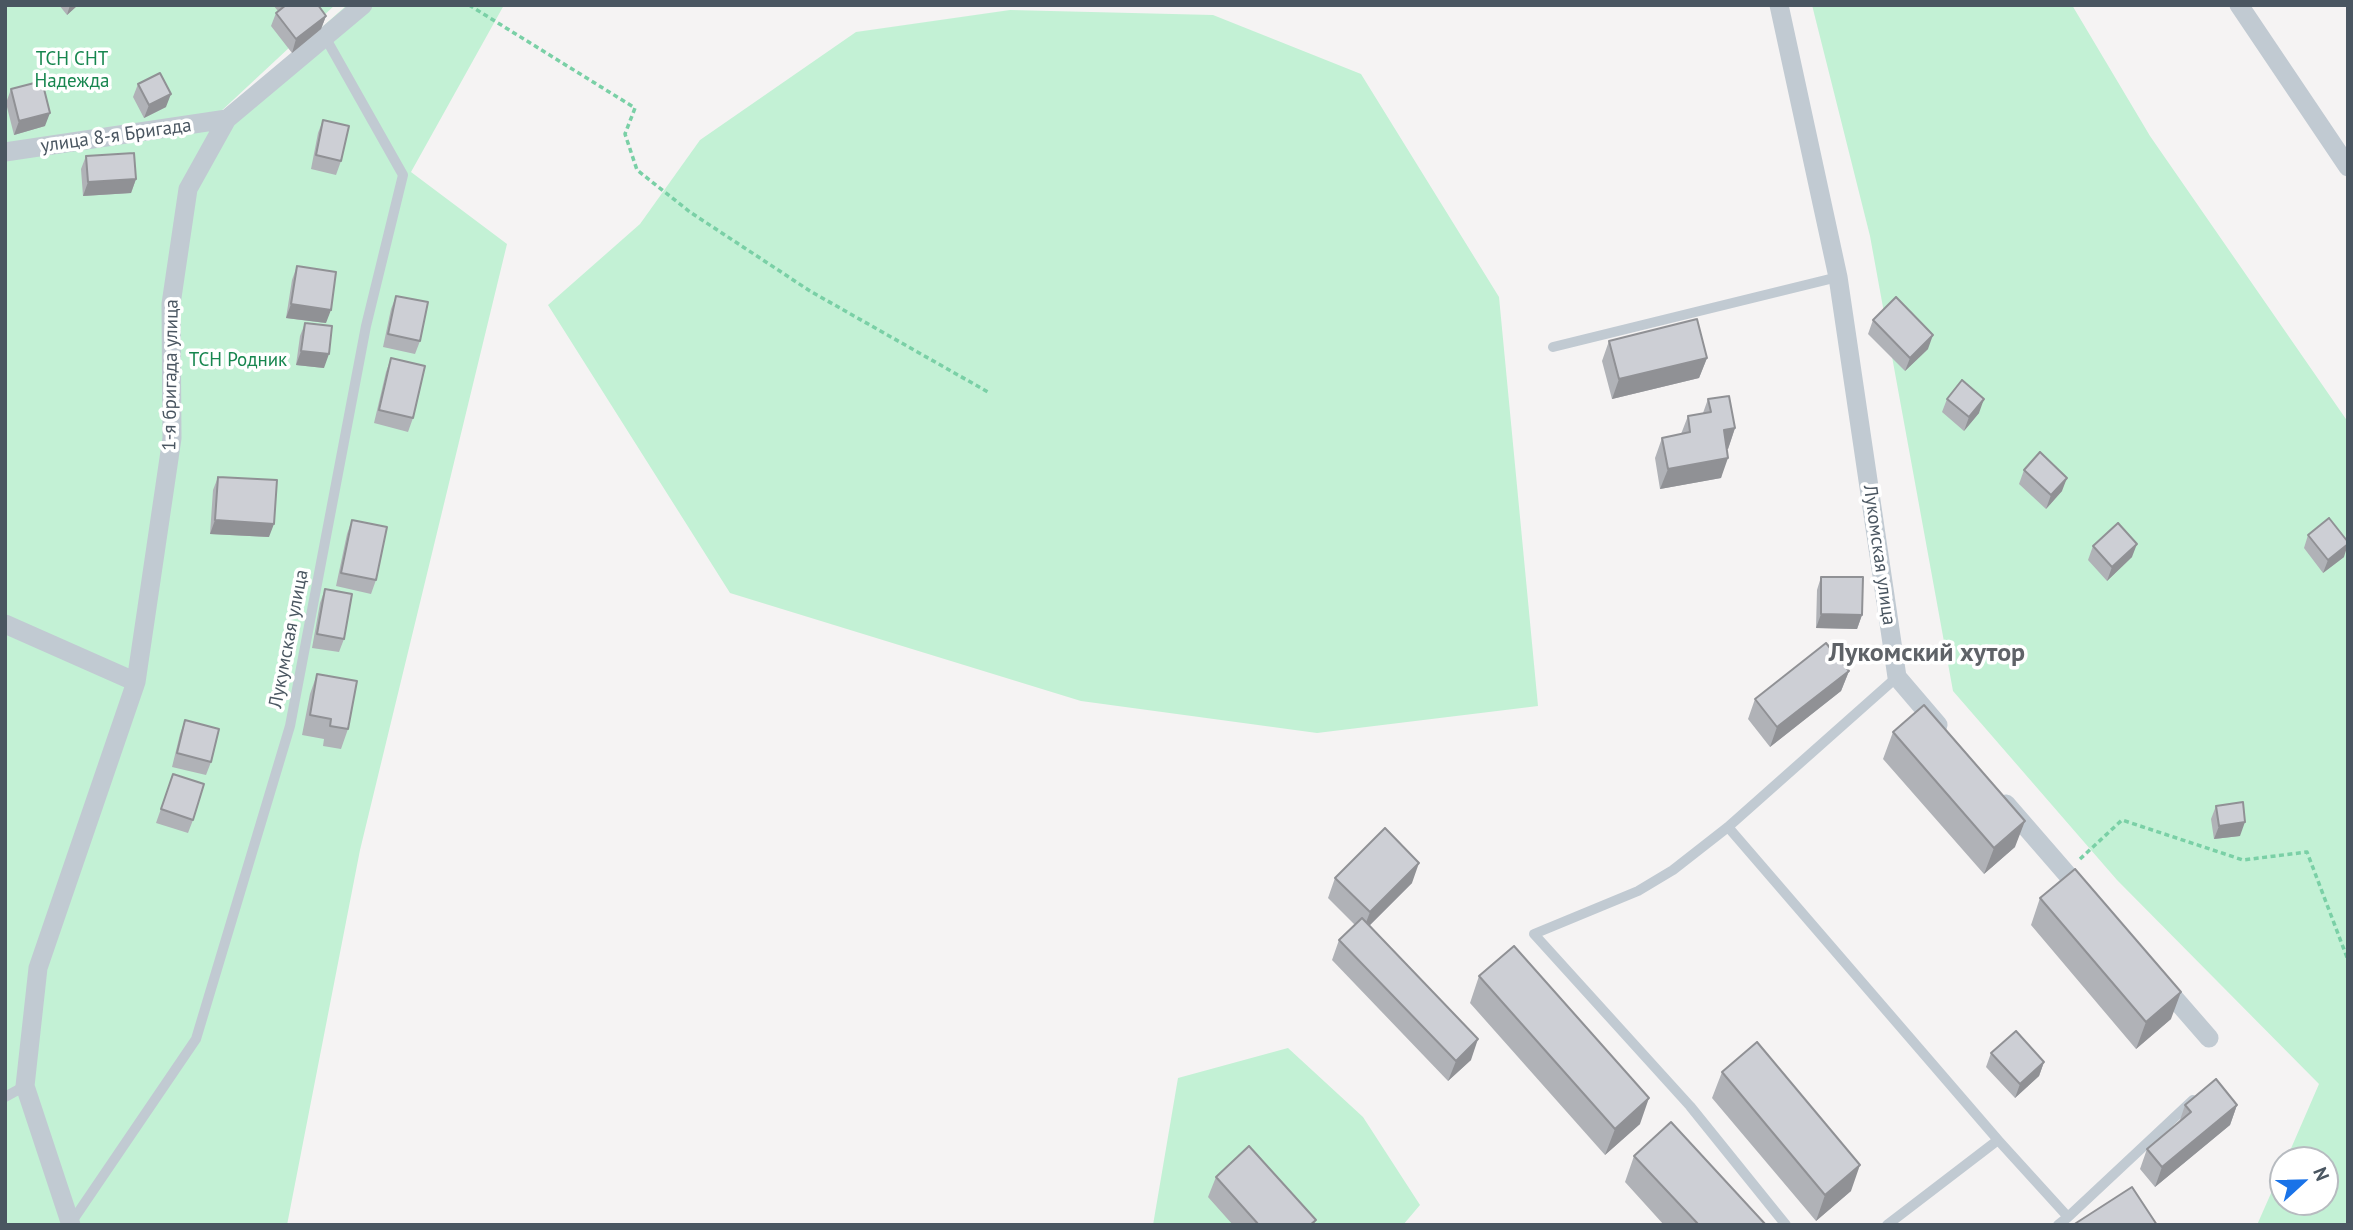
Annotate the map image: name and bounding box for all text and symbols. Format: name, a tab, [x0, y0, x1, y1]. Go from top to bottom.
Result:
park label: ТСН СНТ Надежда	[35, 49, 109, 93]
street label: улица 8-я Бригада	[39, 114, 193, 158]
street label: 1-я бригада улица	[158, 299, 184, 451]
park label: ТСН Родник	[189, 350, 287, 372]
street label: Лукомская улица	[1858, 483, 1900, 627]
street label: Лукумская улица	[264, 568, 314, 710]
district label: Лукомский хутор	[1829, 638, 2025, 670]
north arrow	[2269, 1146, 2339, 1216]
text: N	[2308, 1164, 2335, 1184]

